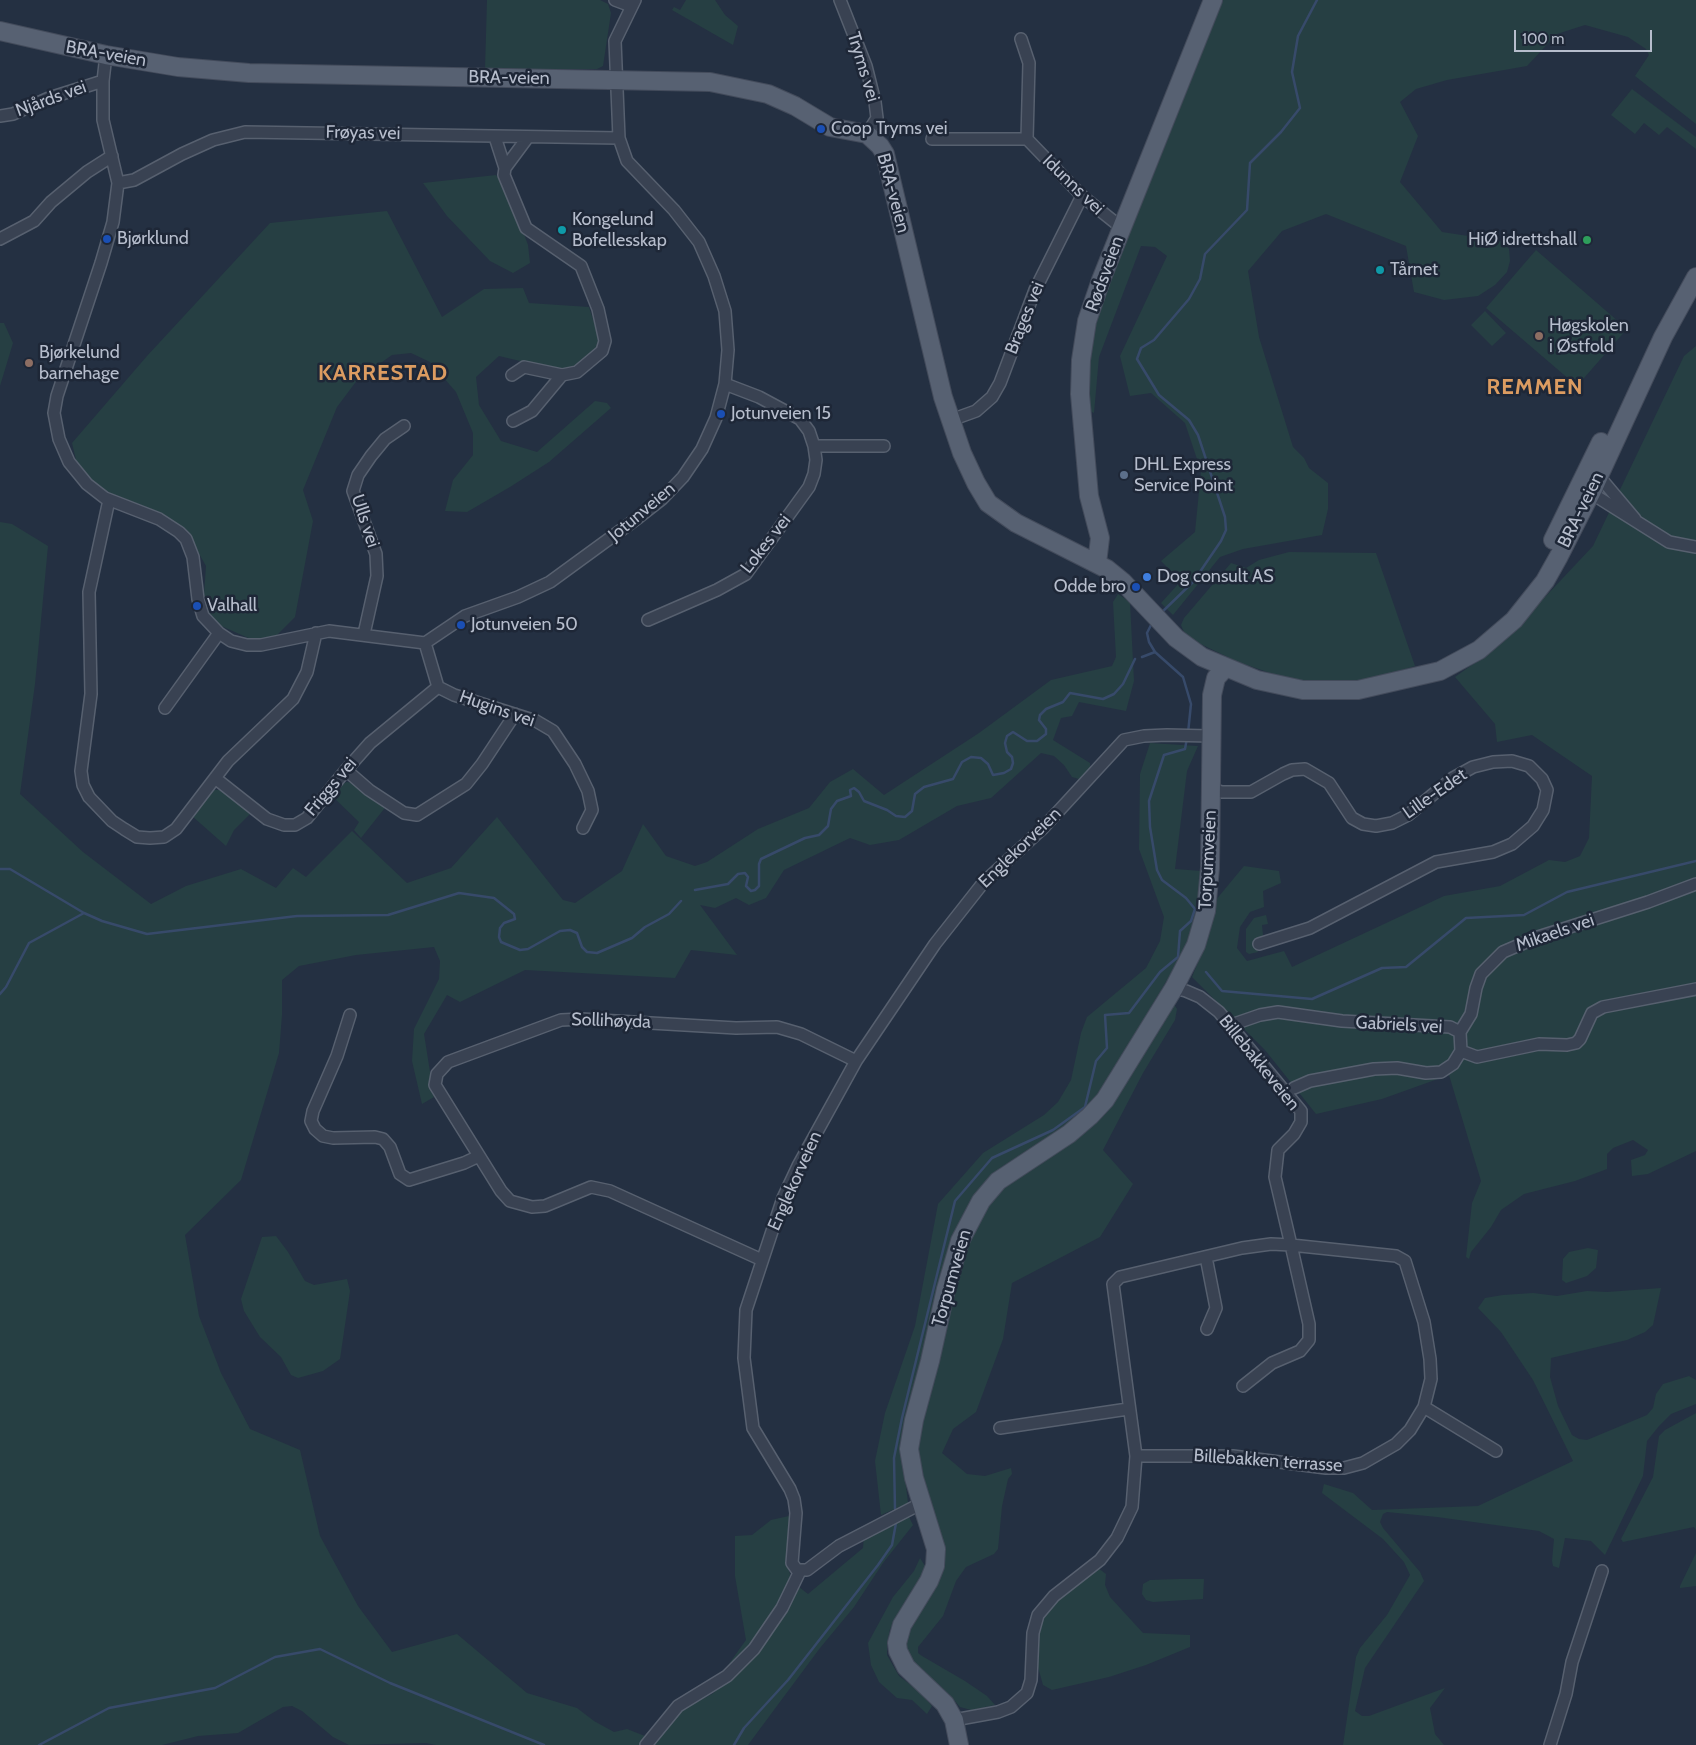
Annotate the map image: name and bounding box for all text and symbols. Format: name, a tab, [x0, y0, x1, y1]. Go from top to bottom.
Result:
scale bar	[1516, 20, 1654, 52]
street label: Tryms vei	[842, 30, 884, 104]
text: 100 m	[1522, 30, 1564, 48]
street label: BRA-veien	[64, 36, 148, 72]
street label: BRA-veien	[468, 66, 550, 90]
street label: Njårds vei	[13, 76, 89, 122]
place label: Coop Tryms vei	[831, 118, 948, 140]
street label: Frøyas vei	[326, 122, 400, 144]
marker: Coop Tryms vei	[815, 123, 827, 135]
street label: Idunns vei	[1038, 150, 1108, 220]
street label: BRA-veien	[872, 151, 914, 235]
place label: Kongelund Bofellesskap	[572, 209, 667, 252]
marker: Kongelund Bofellesskap	[556, 224, 568, 236]
place label: Bjørklund	[117, 228, 189, 250]
place label: HiØ idrettshall	[1468, 229, 1577, 251]
marker: Bjørklund	[101, 233, 113, 245]
street label: Rødsveien	[1081, 233, 1129, 315]
marker: HiØ idrettshall	[1581, 234, 1593, 246]
place label: Tårnet	[1390, 259, 1438, 281]
marker: Tårnet	[1374, 264, 1386, 276]
street label: Brages vei	[1001, 279, 1049, 357]
place label: Høgskolen i Østfold	[1549, 315, 1629, 358]
marker: Høgskolen i Østfold	[1533, 330, 1545, 342]
place label: Bjørkelund barnehage	[39, 342, 120, 384]
marker: Bjørkelund barnehage	[23, 357, 35, 369]
district label: KARRESTAD	[317, 361, 449, 387]
district label: REMMEN	[1486, 375, 1584, 401]
place label: Jotunveien 15	[731, 403, 831, 425]
marker: Jotunveien 15	[715, 408, 727, 420]
place label: DHL Express Service Point	[1134, 454, 1233, 496]
marker: DHL Express Service Point	[1118, 469, 1130, 481]
street label: BRA-veien	[1553, 469, 1609, 551]
street label: Jotunveien	[604, 478, 680, 546]
street label: Ulls vei	[346, 492, 384, 550]
street label: Lokes vei	[736, 510, 796, 578]
place label: Dog consult AS	[1157, 566, 1274, 588]
marker: Dog consult AS	[1141, 571, 1153, 583]
place label: Odde bro	[1054, 576, 1126, 598]
marker: Odde bro	[1130, 581, 1142, 593]
place label: Valhall	[207, 595, 257, 617]
marker: Valhall	[191, 600, 203, 612]
place label: Jotunveien 50	[471, 614, 578, 636]
marker: Jotunveien 50	[455, 619, 467, 631]
street label: Hugins vei	[456, 686, 538, 732]
street label: Friggs vei	[300, 754, 362, 820]
street label: Lille-Edet	[1399, 764, 1471, 824]
street label: Englekorveien	[974, 803, 1066, 893]
street label: Torpumveien	[1195, 810, 1221, 910]
street label: Mikaels vei	[1513, 910, 1597, 956]
street label: Sollihøyda	[571, 1009, 651, 1033]
street label: Billebakkeveien	[1214, 1011, 1304, 1115]
street label: Gabriels vei	[1355, 1012, 1443, 1038]
street label: Englekorveien	[763, 1128, 827, 1234]
street label: Torpumveien	[928, 1227, 976, 1329]
street label: Billebakken terrasse	[1193, 1445, 1343, 1477]

